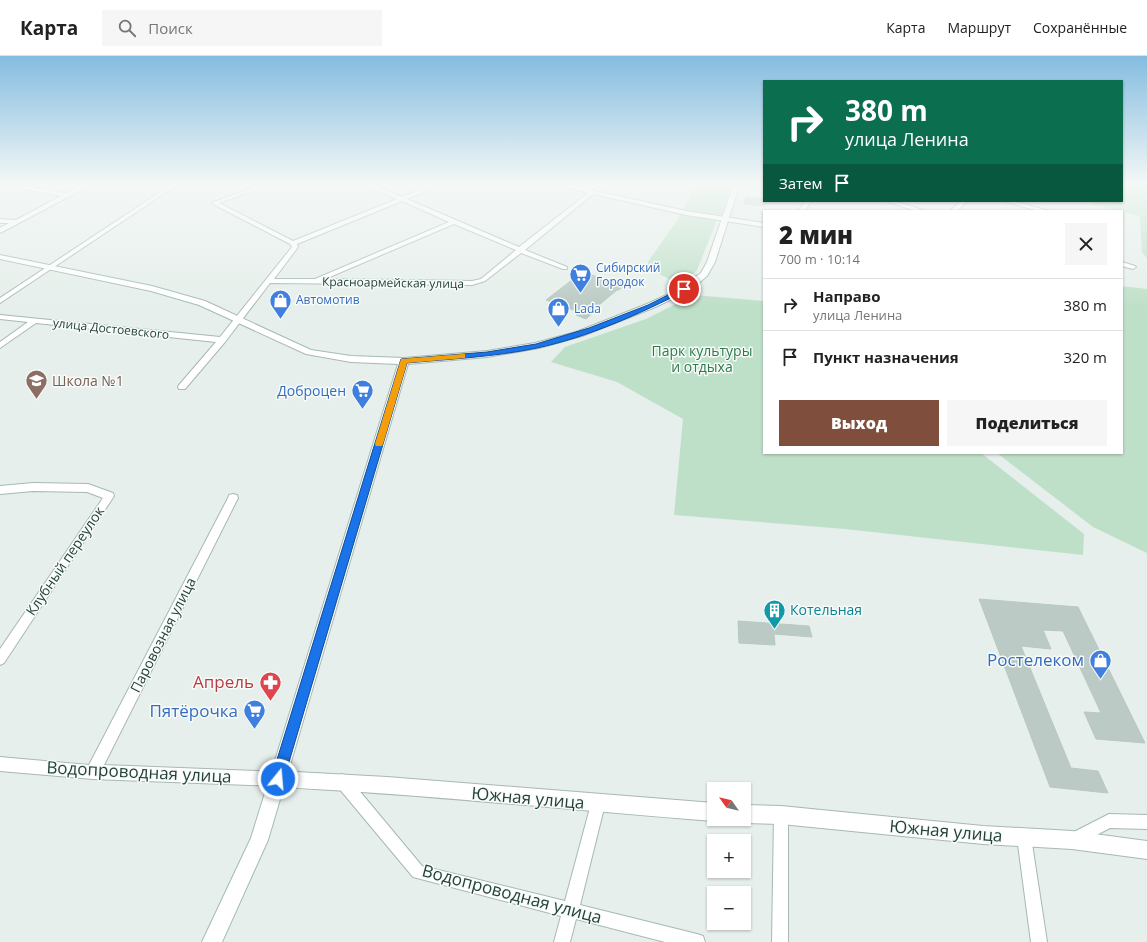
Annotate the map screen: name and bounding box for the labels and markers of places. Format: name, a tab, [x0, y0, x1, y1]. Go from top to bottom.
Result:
place label: Сибирский Городок	[596, 259, 661, 290]
supermarket icon: Сибирский Городок	[568, 262, 594, 295]
pin	[667, 272, 701, 306]
shop icon: Автомотив	[268, 287, 294, 320]
place label: Автомотив	[296, 291, 360, 308]
shop icon: Lada	[546, 296, 572, 329]
place label: Lada	[574, 300, 601, 317]
school or university icon: Школа №1	[23, 368, 49, 401]
place label: Школа №1	[52, 371, 124, 390]
supermarket icon: Доброцен	[349, 378, 375, 411]
place label: Доброцен	[277, 381, 346, 400]
building icon: Котельная	[761, 597, 787, 630]
place label: Котельная	[790, 600, 862, 619]
shop icon: Ростелеком	[1087, 647, 1113, 680]
place label: Ростелеком	[987, 648, 1084, 671]
pharmacy icon: Апрель	[257, 669, 283, 702]
place label: Апрель	[193, 670, 254, 693]
supermarket icon: Пятёрочка	[241, 698, 267, 731]
place label: Пятёрочка	[149, 699, 238, 722]

